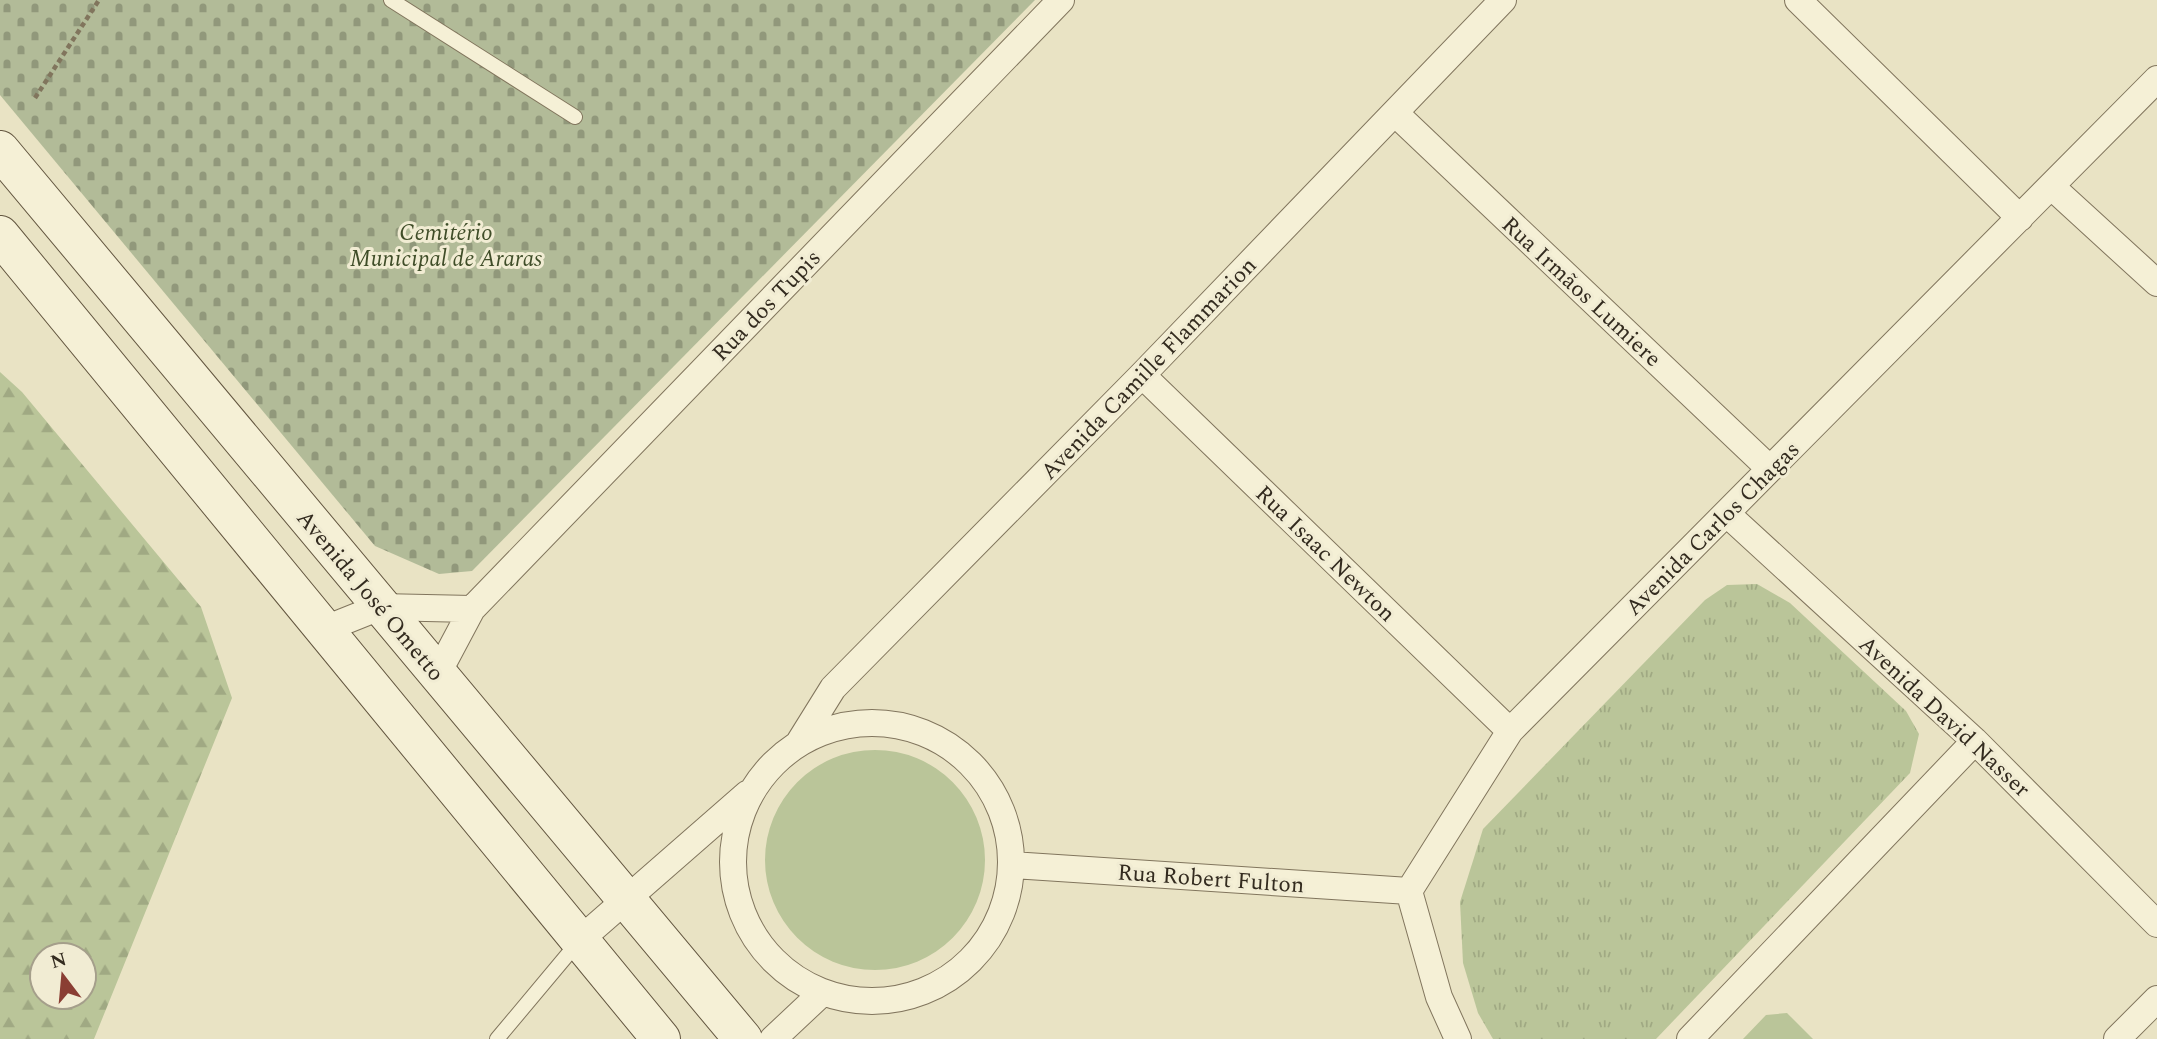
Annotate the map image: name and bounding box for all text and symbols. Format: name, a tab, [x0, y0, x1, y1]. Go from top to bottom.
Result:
street label: Rua Irmãos Lumiere	[1493, 208, 1669, 376]
park label: Cemitério Municipal de Araras	[350, 216, 542, 277]
street label: Rua dos Tupis	[704, 242, 830, 370]
street label: Avenida Camille Flammarion	[1033, 250, 1265, 489]
street label: Avenida Carlos Chagas	[1617, 433, 1809, 625]
street label: Rua Isaac Newton	[1247, 478, 1403, 631]
street label: Avenida José Ometto	[287, 502, 452, 689]
street label: Avenida David Nasser	[1850, 628, 2038, 806]
street label: Rua Robert Fulton	[1116, 856, 1306, 903]
north arrow	[28, 941, 98, 1011]
text: N	[47, 945, 70, 977]

